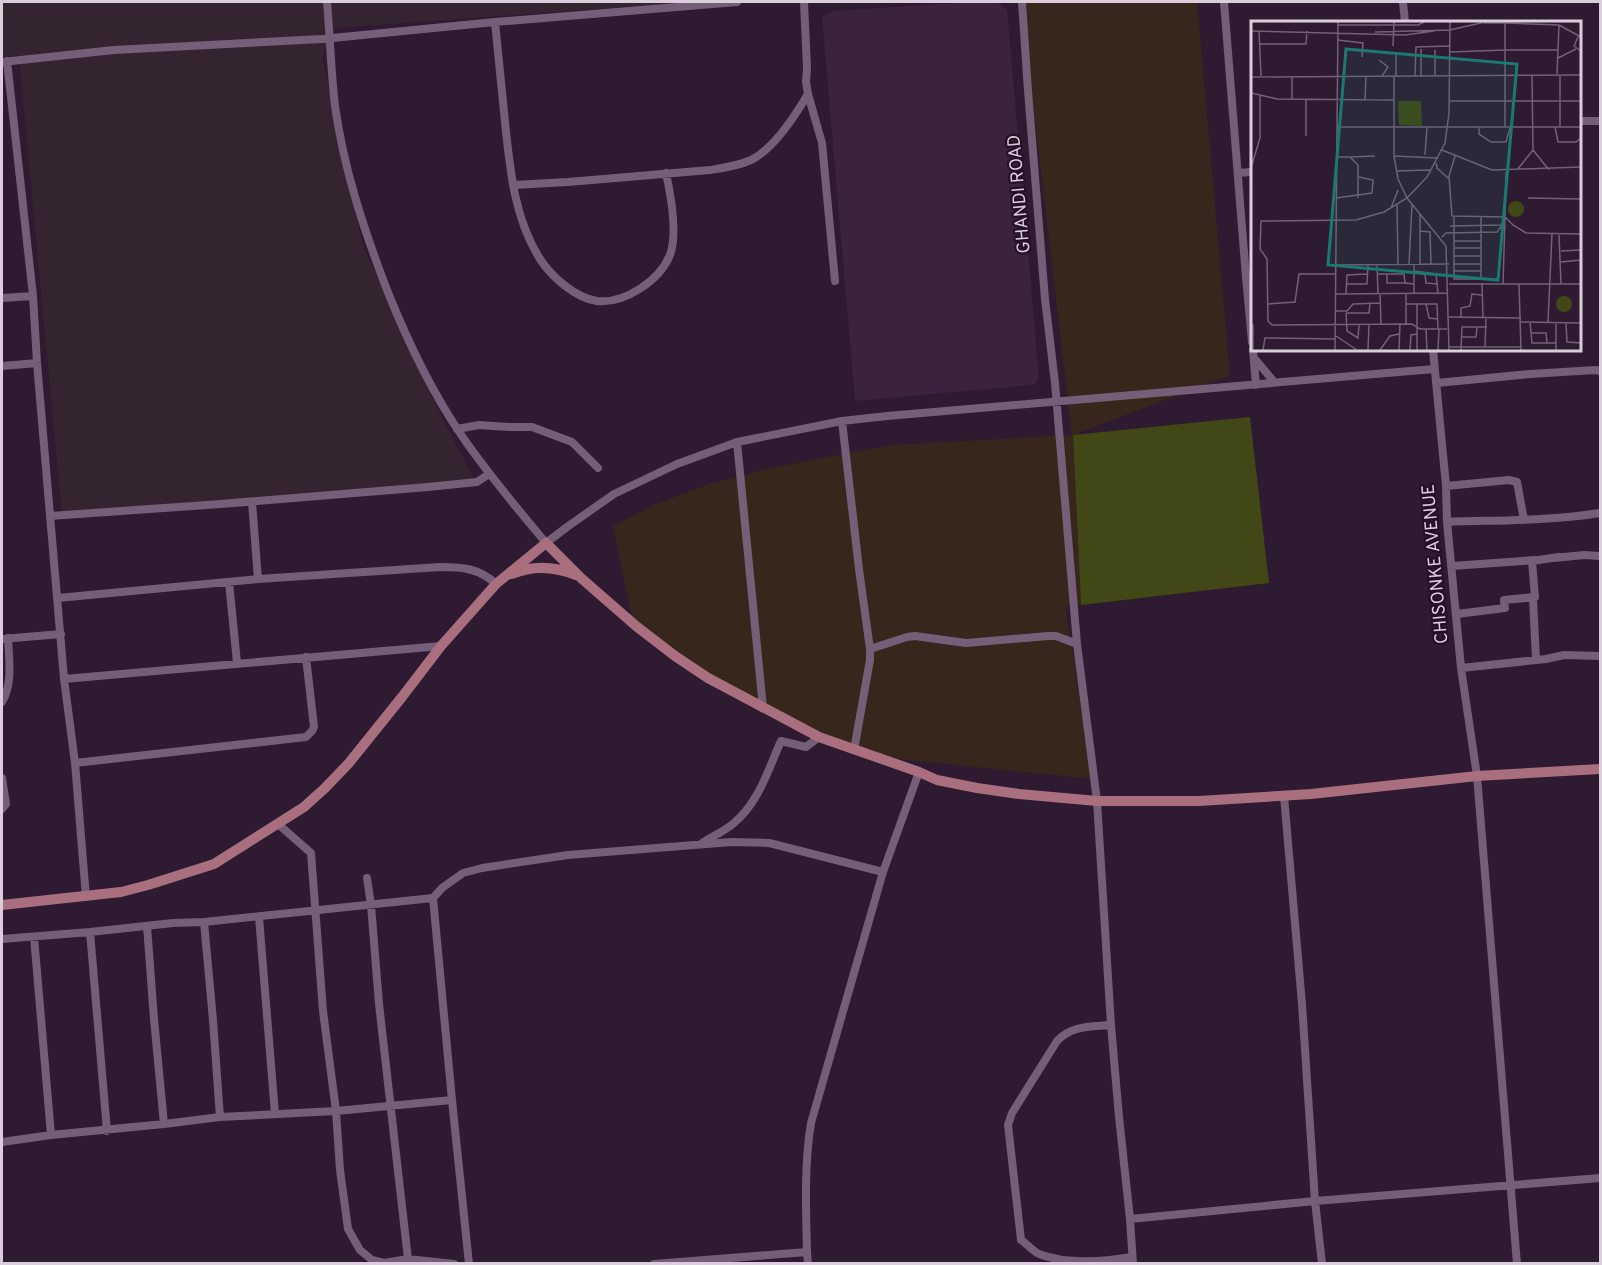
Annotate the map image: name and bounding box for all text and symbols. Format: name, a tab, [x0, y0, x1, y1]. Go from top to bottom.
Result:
inset map	[1251, 21, 1581, 351]
street label: GHANDI ROAD	[1003, 134, 1037, 254]
street label: CHISONKE AVENUE	[1418, 483, 1454, 645]

